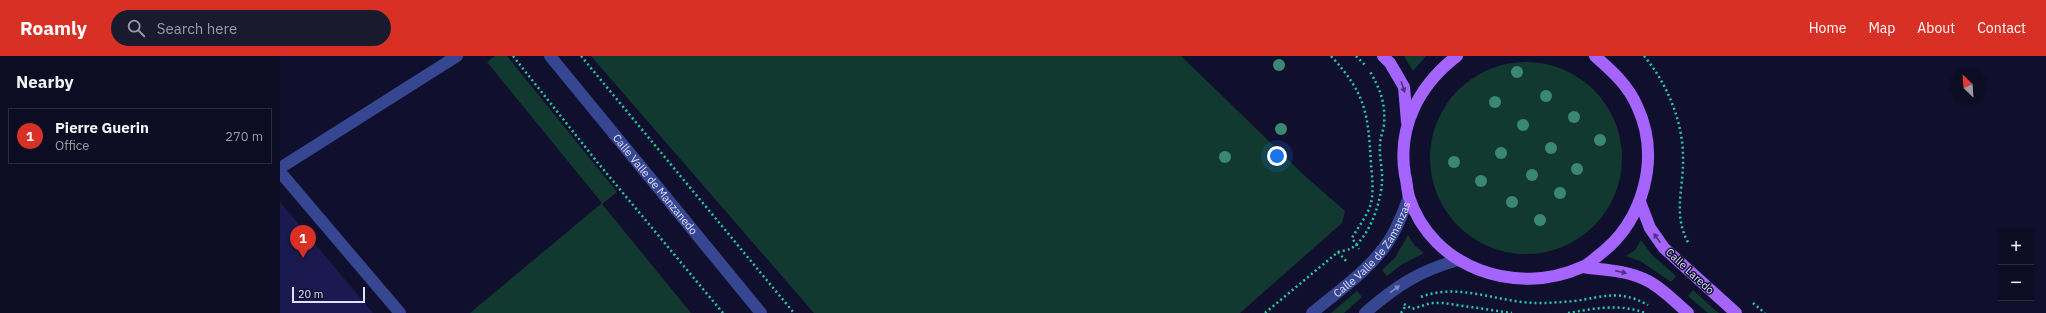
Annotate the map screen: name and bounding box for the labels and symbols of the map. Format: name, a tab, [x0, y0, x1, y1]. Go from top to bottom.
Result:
north arrow	[1950, 68, 1986, 104]
one-way arrow	[1400, 82, 1406, 94]
street label: Calle Valle de Manzanedo	[610, 131, 701, 237]
your location	[1267, 146, 1287, 166]
street label: Calle Valle de Zamanzas	[1330, 199, 1414, 300]
pin: 1	[290, 225, 316, 258]
one-way arrow	[1653, 233, 1662, 244]
street label: Calle Laredo	[1663, 245, 1717, 297]
one-way arrow	[1615, 270, 1627, 276]
scale bar	[292, 285, 365, 304]
one-way arrow	[1390, 285, 1401, 293]

